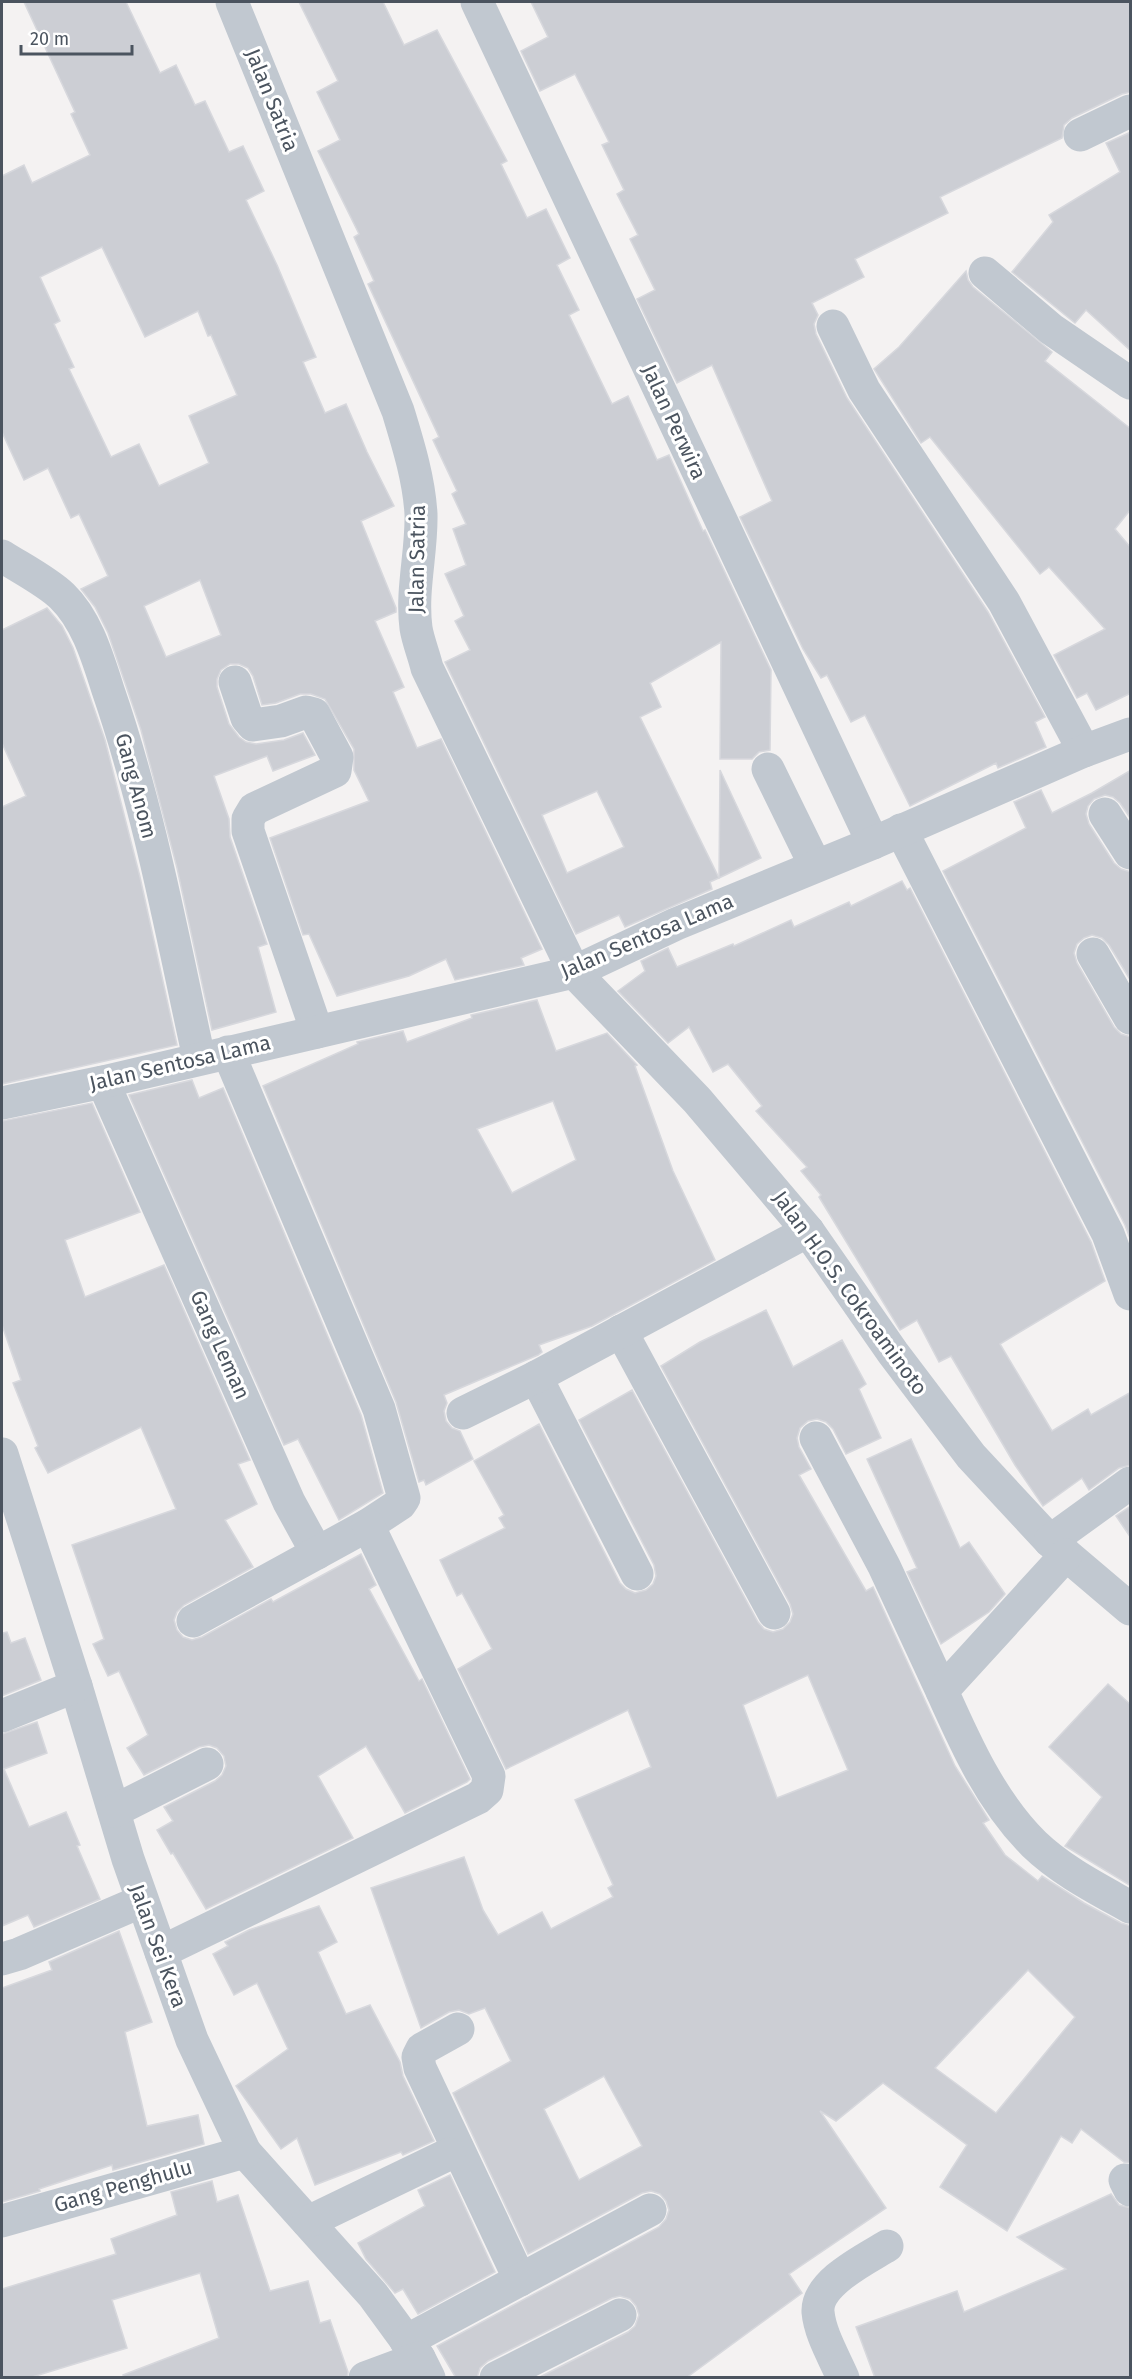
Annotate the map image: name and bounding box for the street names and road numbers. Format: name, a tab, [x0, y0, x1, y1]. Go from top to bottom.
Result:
street label: Jalan Satria	[240, 45, 304, 155]
street label: Jalan Perwira	[636, 360, 712, 484]
street label: Jalan Satria	[403, 504, 431, 614]
street label: Gang Anom	[109, 730, 163, 842]
street label: Jalan Sentosa Lama	[557, 888, 737, 984]
street label: Jalan Sentosa Lama	[87, 1029, 273, 1097]
street label: Jalan H.O.S. Cokroaminoto	[767, 1186, 933, 1400]
street label: Gang Leman	[184, 1286, 256, 1404]
street label: Jalan Sei Kera	[124, 1881, 192, 2011]
street label: Gang Penghulu	[51, 2154, 195, 2218]

